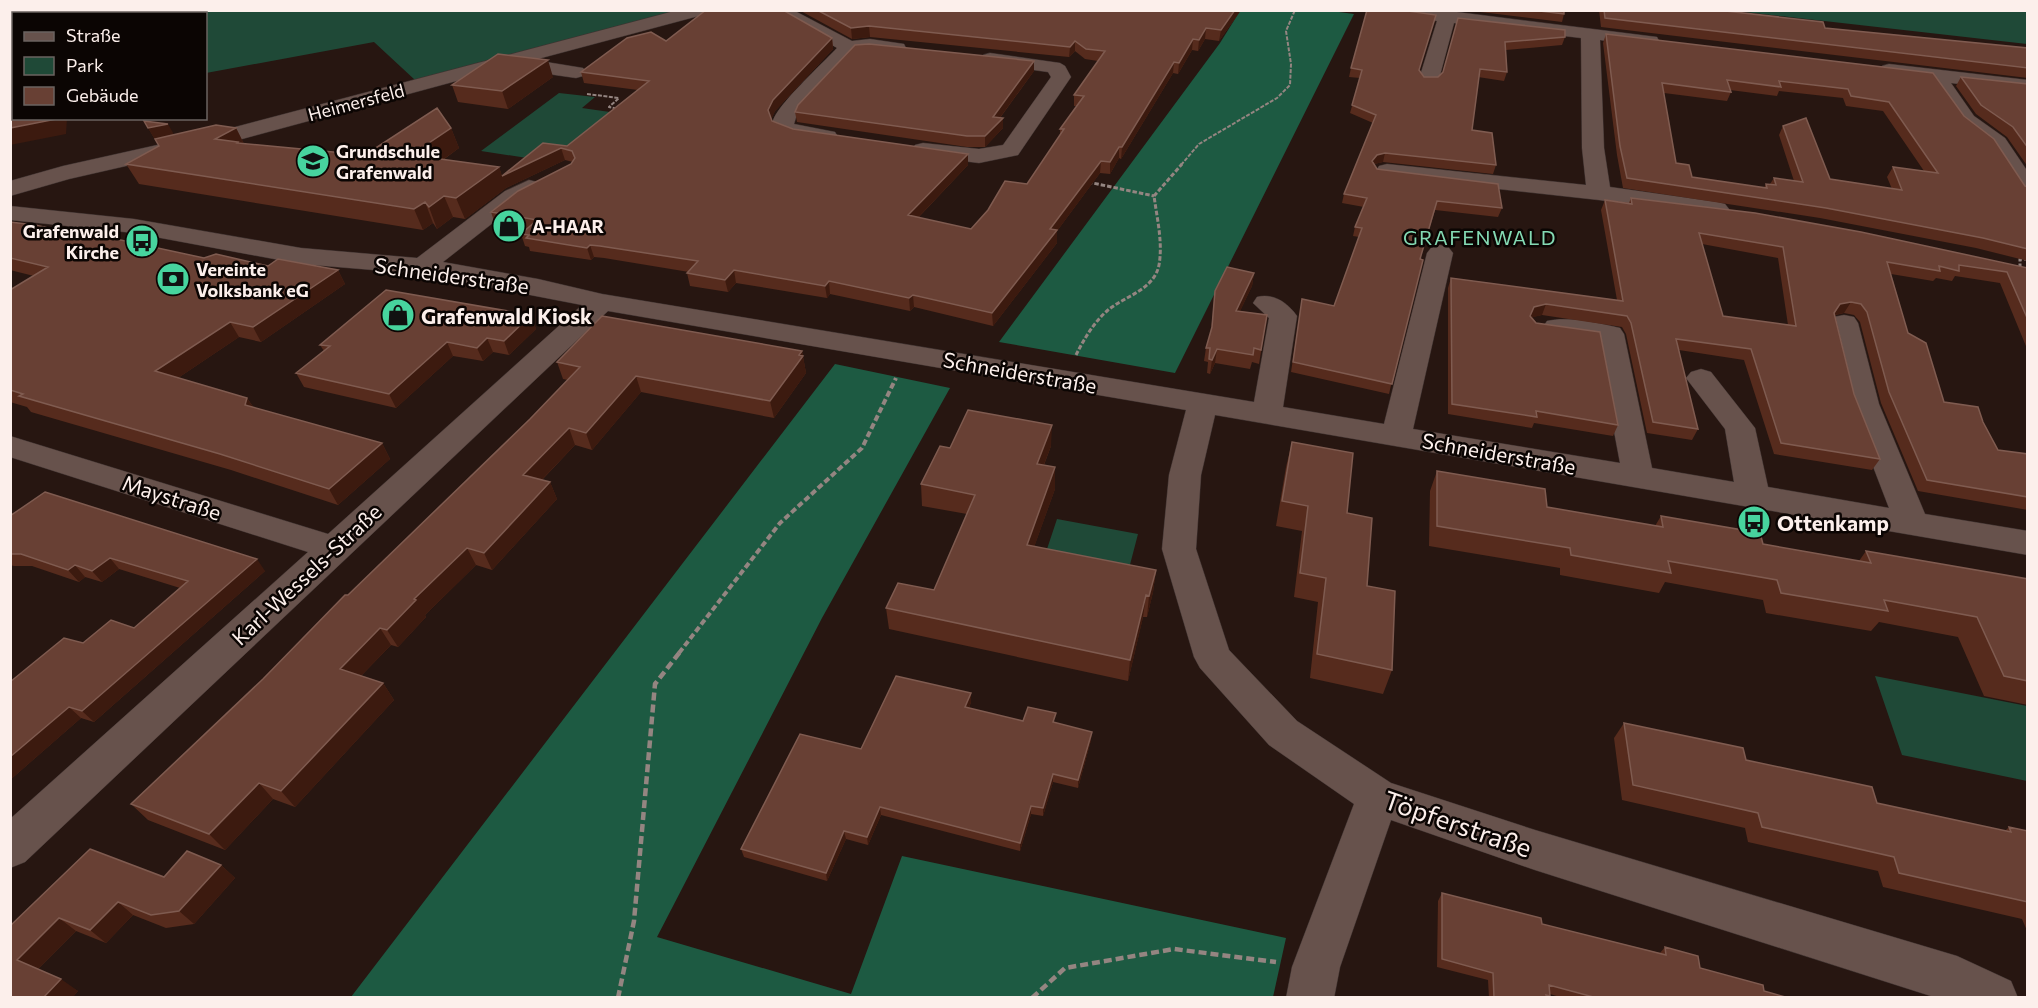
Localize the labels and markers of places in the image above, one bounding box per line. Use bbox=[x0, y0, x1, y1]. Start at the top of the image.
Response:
place label: Grundschule Grafenwald bbox=[336, 140, 440, 183]
school or university icon: Grundschule Grafenwald bbox=[295, 143, 331, 179]
shop icon: A-HAAR bbox=[491, 208, 527, 244]
place label: A-HAAR bbox=[532, 215, 605, 237]
place label: Grafenwald Kirche bbox=[23, 220, 119, 263]
bus stop icon: Grafenwald Kirche bbox=[124, 223, 160, 259]
place label: Vereinte Volksbank eG bbox=[196, 258, 309, 301]
bank icon: Vereinte Volksbank eG bbox=[155, 261, 191, 297]
shop icon: Grafenwald Kiosk bbox=[380, 297, 416, 333]
place label: Grafenwald Kiosk bbox=[421, 303, 592, 328]
bus stop icon: Ottenkamp bbox=[1736, 504, 1772, 540]
place label: Ottenkamp bbox=[1777, 510, 1889, 535]

